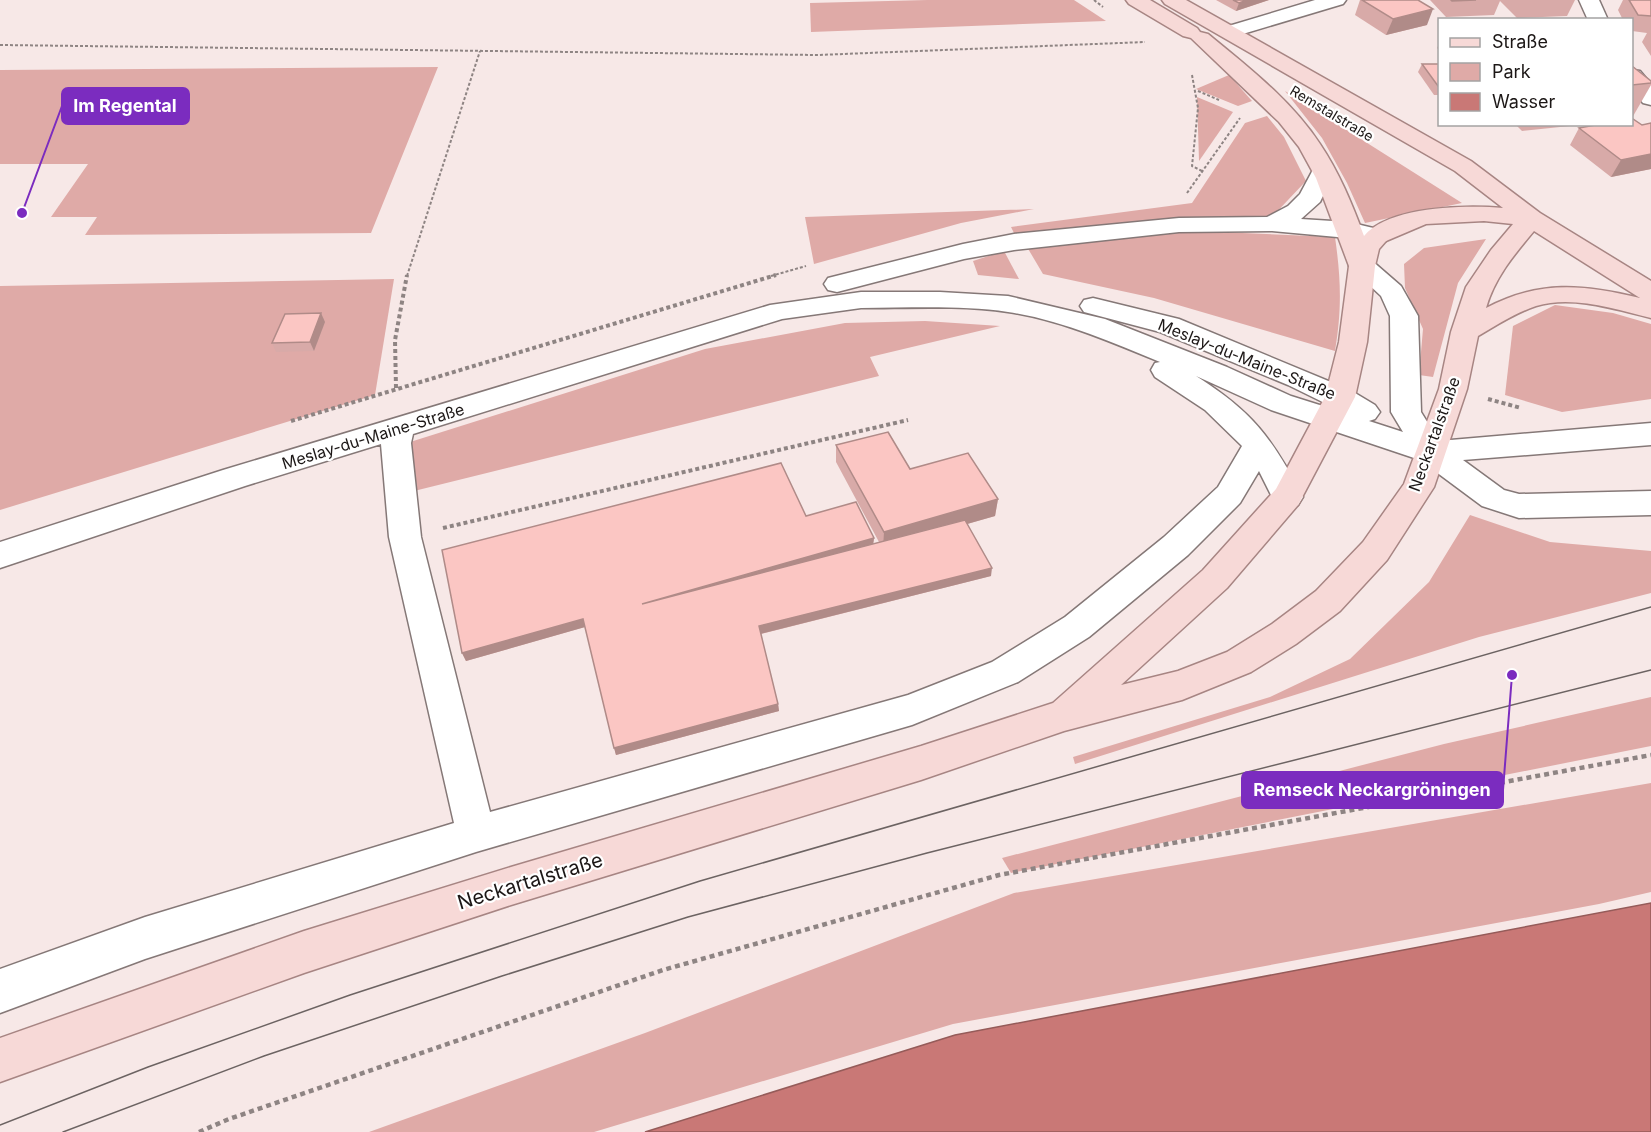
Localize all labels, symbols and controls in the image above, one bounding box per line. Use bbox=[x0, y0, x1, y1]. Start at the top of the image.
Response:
legend bbox=[1438, 18, 1633, 126]
text: Straße bbox=[1492, 31, 1548, 52]
text: Park bbox=[1492, 61, 1531, 82]
street label: Remstalstraße bbox=[1287, 81, 1377, 145]
callout: Im Regental bbox=[62, 88, 189, 124]
text: Wasser bbox=[1492, 91, 1555, 112]
text: Im Regental bbox=[73, 95, 177, 116]
street label: Meslay-du-Maine-Straße bbox=[1155, 314, 1339, 404]
street label: Neckartalstraße bbox=[1404, 374, 1464, 494]
street label: Meslay-du-Maine-Straße bbox=[279, 399, 467, 473]
callout: Remseck Neckargröningen bbox=[1242, 772, 1503, 808]
text: Remseck Neckargröningen bbox=[1253, 779, 1491, 800]
street label: Neckartalstraße bbox=[454, 847, 606, 915]

